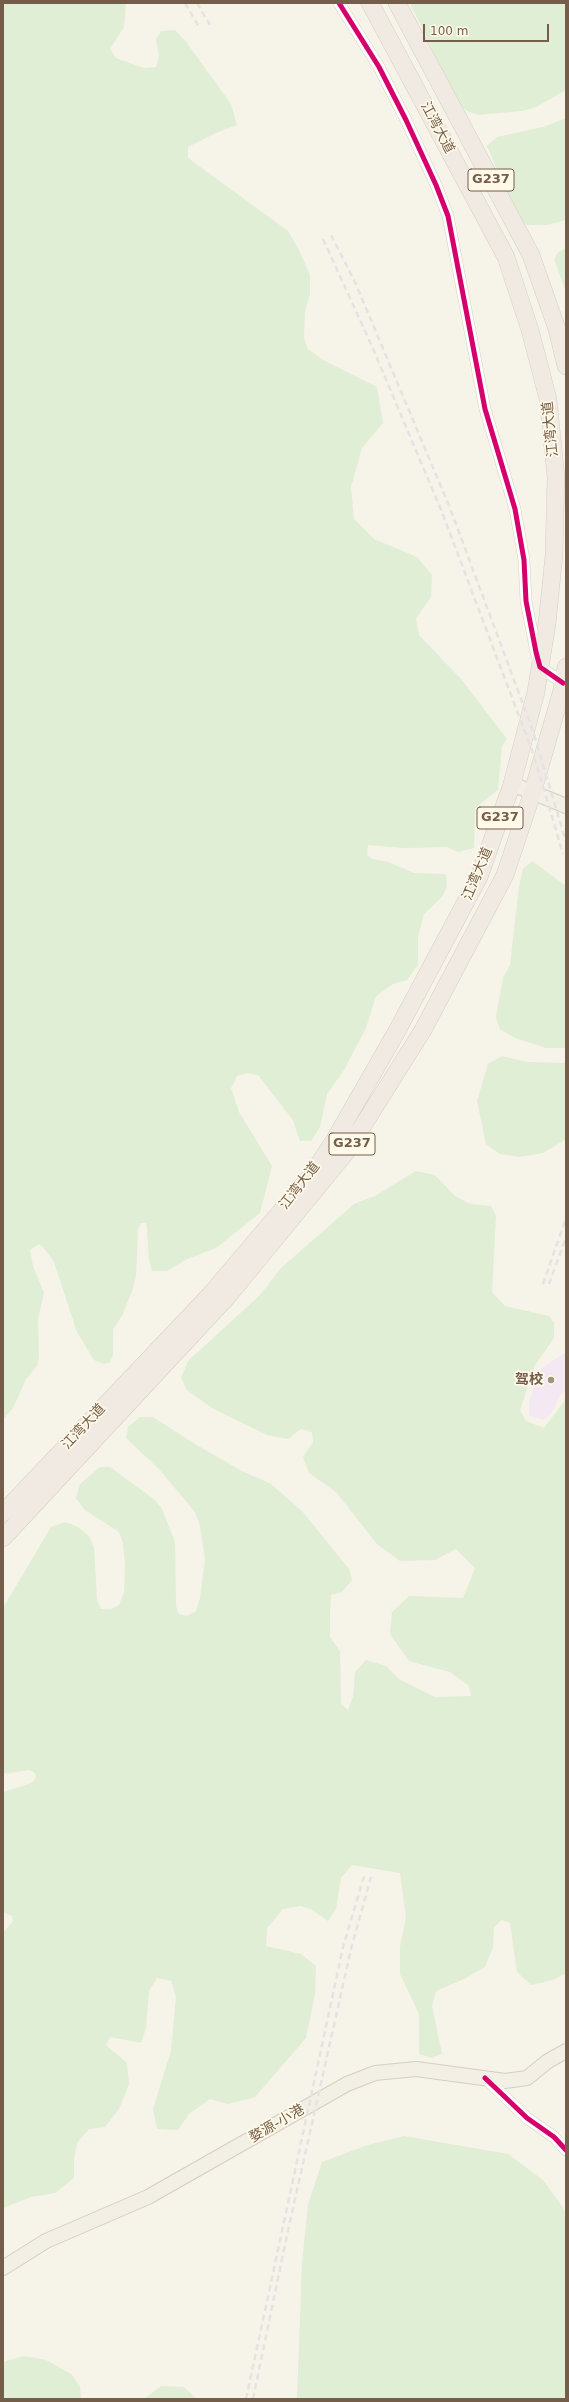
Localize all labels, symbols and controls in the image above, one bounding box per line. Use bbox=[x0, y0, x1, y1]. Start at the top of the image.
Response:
scale bar bbox=[425, 16, 551, 42]
text: 100 m bbox=[430, 24, 468, 38]
street label: 江湾大道 bbox=[416, 99, 458, 157]
road number: G237 bbox=[468, 169, 514, 191]
street label: 江湾大道 bbox=[540, 400, 562, 458]
road number: G237 bbox=[477, 807, 523, 829]
street label: 江湾大道 bbox=[459, 845, 497, 903]
road number: G237 bbox=[329, 1133, 375, 1155]
street label: 江湾大道 bbox=[276, 1159, 324, 1213]
place label: 驾校 bbox=[515, 1372, 543, 1388]
marker: 驾校 bbox=[546, 1375, 556, 1385]
street label: 江湾大道 bbox=[59, 1401, 109, 1453]
street label: 婺源-小港 bbox=[246, 2101, 308, 2147]

